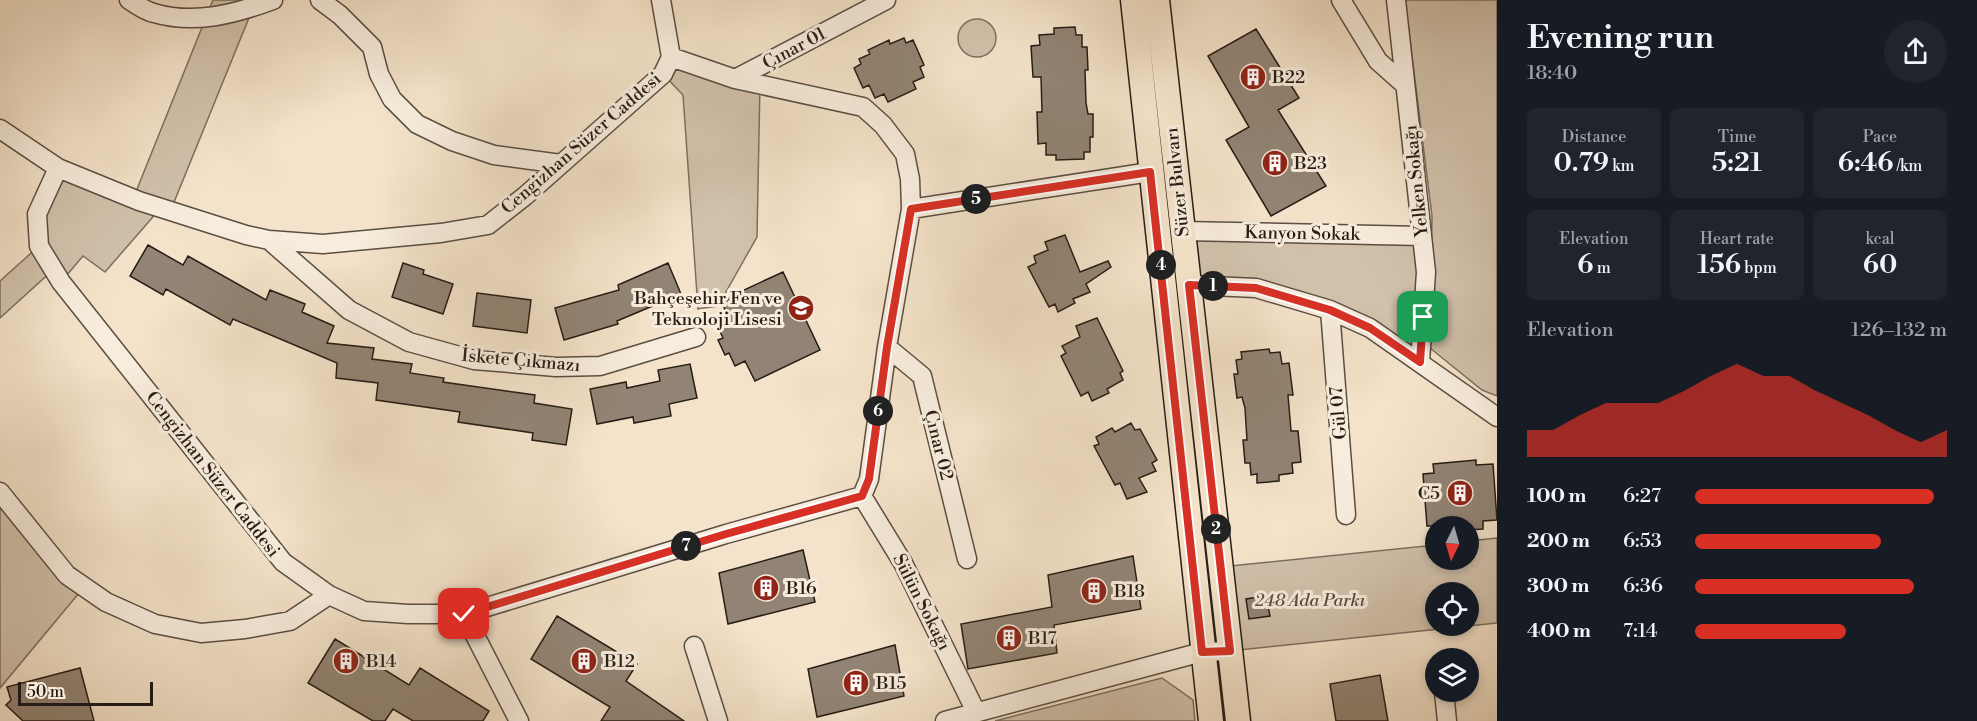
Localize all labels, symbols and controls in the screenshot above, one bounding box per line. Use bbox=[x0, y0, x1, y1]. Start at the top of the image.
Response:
text: Evening run bbox=[1527, 18, 1714, 59]
button: share bbox=[1884, 20, 1947, 83]
street label: Çınar 01 bbox=[758, 22, 830, 75]
text: 18:40 bbox=[1527, 61, 1577, 86]
building icon: B22 bbox=[1238, 62, 1268, 92]
place label: B22 bbox=[1271, 66, 1305, 89]
street label: Cengizhan Süzer Caddesi bbox=[496, 67, 666, 219]
street label: Yelken Sokağı bbox=[1399, 124, 1434, 239]
street label: Süzer Bulvarı bbox=[1160, 126, 1195, 238]
text: Distance bbox=[1562, 127, 1626, 147]
text: Time bbox=[1718, 127, 1756, 147]
text: Pace bbox=[1863, 127, 1897, 147]
text: 0.79 bbox=[1553, 147, 1609, 179]
text: 5:21 bbox=[1712, 147, 1762, 179]
text: 6:46 bbox=[1838, 147, 1894, 179]
building icon: B23 bbox=[1260, 148, 1290, 178]
place label: B23 bbox=[1293, 152, 1327, 175]
text: km bbox=[1609, 156, 1635, 176]
text: /km bbox=[1894, 156, 1922, 176]
pin: 5 bbox=[961, 184, 991, 214]
text: 5 bbox=[971, 189, 981, 209]
street label: Kanyon Sokak bbox=[1244, 221, 1361, 246]
text: Elevation bbox=[1559, 229, 1629, 249]
text: Heart rate bbox=[1700, 229, 1774, 249]
text: kcal bbox=[1865, 229, 1895, 249]
text: 6 bbox=[1577, 249, 1593, 281]
text: 156 bbox=[1697, 249, 1741, 281]
text: 60 bbox=[1863, 249, 1897, 281]
pin: 4 bbox=[1146, 250, 1176, 280]
text: 4 bbox=[1156, 255, 1166, 275]
text: m bbox=[1593, 258, 1611, 278]
text: bpm bbox=[1741, 258, 1777, 278]
pin: 1 bbox=[1198, 271, 1228, 301]
text: 1 bbox=[1209, 276, 1217, 296]
place label: Bahçeşehir Fen ve Teknoloji Lisesi bbox=[633, 287, 782, 331]
pin bbox=[1397, 291, 1448, 342]
school or university icon: Bahçeşehir Fen ve Teknoloji Lisesi bbox=[786, 293, 816, 323]
icon: arrive bbox=[1406, 300, 1439, 333]
text: Elevation bbox=[1527, 318, 1614, 343]
text: 126–132 m bbox=[1851, 318, 1947, 343]
street label: İskete Çıkmazı bbox=[461, 344, 581, 377]
street label: Gül 07 bbox=[1325, 385, 1352, 441]
street label: Cengizhan Süzer Caddesi bbox=[140, 386, 285, 562]
pin: 6 bbox=[863, 396, 893, 426]
text: 6 bbox=[873, 401, 883, 421]
street label: Çınar 02 bbox=[919, 408, 958, 483]
building icon: C5 bbox=[1445, 478, 1475, 508]
place label: C5 bbox=[1418, 482, 1440, 505]
text: 100 m bbox=[1527, 484, 1586, 509]
text: 6:27 bbox=[1623, 484, 1661, 509]
pin: 2 bbox=[1201, 514, 1231, 544]
north arrow bbox=[1425, 516, 1479, 570]
map controls bbox=[1425, 516, 1479, 702]
text: 2 bbox=[1211, 519, 1221, 539]
text: 200 m bbox=[1527, 529, 1590, 554]
text: 6:53 bbox=[1623, 529, 1662, 554]
pin: 7 bbox=[671, 531, 701, 561]
text: 7 bbox=[681, 536, 691, 556]
street label: Sülün Sokağı bbox=[887, 550, 956, 654]
building icon: B16 bbox=[751, 573, 781, 603]
text: 300 m bbox=[1527, 574, 1590, 599]
text: 6:36 bbox=[1623, 574, 1663, 599]
building icon: B18 bbox=[1079, 576, 1109, 606]
place label: B16 bbox=[785, 577, 817, 600]
place label: B18 bbox=[1113, 580, 1145, 603]
button: locate bbox=[1425, 582, 1479, 636]
pin bbox=[438, 588, 489, 639]
park label: 248 Ada Parkı bbox=[1255, 589, 1366, 612]
icon: check bbox=[447, 597, 480, 630]
text: 400 m bbox=[1527, 619, 1591, 644]
text: 7:14 bbox=[1623, 619, 1658, 644]
building icon: B17 bbox=[994, 623, 1024, 653]
place label: B17 bbox=[1027, 627, 1057, 650]
building icon: B14 bbox=[331, 646, 361, 676]
building icon: B12 bbox=[569, 646, 599, 676]
button: layers bbox=[1425, 648, 1479, 702]
place label: B14 bbox=[365, 650, 397, 673]
place label: B12 bbox=[603, 650, 635, 673]
building icon: B15 bbox=[841, 668, 871, 698]
place label: B15 bbox=[875, 672, 906, 695]
scale bar bbox=[18, 679, 153, 706]
text: 50 m bbox=[27, 682, 64, 702]

